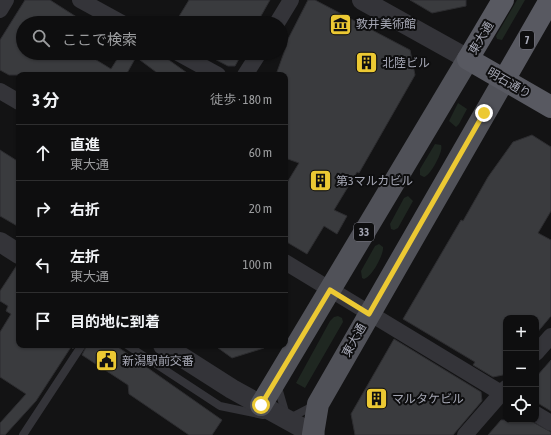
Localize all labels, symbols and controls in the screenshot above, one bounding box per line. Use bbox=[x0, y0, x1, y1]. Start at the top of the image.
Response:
museum icon: 敦井美術館 bbox=[328, 11, 354, 37]
search box bbox=[16, 16, 288, 60]
place label: 敦井美術館 bbox=[356, 17, 416, 31]
street label: 東大通 bbox=[466, 19, 496, 57]
icon: search bbox=[30, 27, 52, 49]
text: ここで検索 bbox=[62, 31, 137, 48]
road number: 7 bbox=[520, 31, 534, 49]
building icon: 北陸ビル bbox=[353, 50, 379, 76]
place label: 北陸ビル bbox=[382, 56, 430, 70]
street label: 明石通り bbox=[485, 65, 533, 101]
text: 3 分 bbox=[32, 90, 59, 110]
text: 徒歩 · 180 m bbox=[210, 92, 272, 107]
route end bbox=[475, 104, 493, 122]
text: 直進 bbox=[70, 136, 100, 153]
icon: ahead bbox=[32, 142, 54, 164]
text: 60 m bbox=[249, 145, 272, 160]
text: 東大通 bbox=[70, 157, 109, 172]
building icon: 第3マルカビル bbox=[307, 168, 333, 194]
place label: 第3マルカビル bbox=[336, 174, 413, 188]
icon: right bbox=[32, 198, 54, 220]
text: 右折 bbox=[70, 201, 100, 218]
text: 20 m bbox=[249, 201, 272, 216]
road number: 33 bbox=[354, 223, 374, 241]
text: 左折 bbox=[70, 248, 100, 265]
icon: left bbox=[32, 254, 54, 276]
text: 100 m bbox=[243, 257, 272, 272]
text: 東大通 bbox=[70, 269, 109, 284]
icon: arrive bbox=[32, 310, 54, 332]
text: 目的地に到着 bbox=[70, 313, 160, 330]
map controls bbox=[503, 315, 539, 423]
button: + bbox=[503, 315, 539, 351]
street label: 東大通 bbox=[339, 321, 369, 359]
public building icon: 新潟駅前交番 bbox=[93, 348, 119, 374]
button: − bbox=[503, 351, 539, 387]
place label: 新潟駅前交番 bbox=[122, 354, 194, 368]
building icon: マルタケビル bbox=[363, 386, 389, 412]
button: locate bbox=[503, 387, 539, 423]
place label: マルタケビル bbox=[392, 392, 464, 406]
route start bbox=[252, 396, 270, 414]

